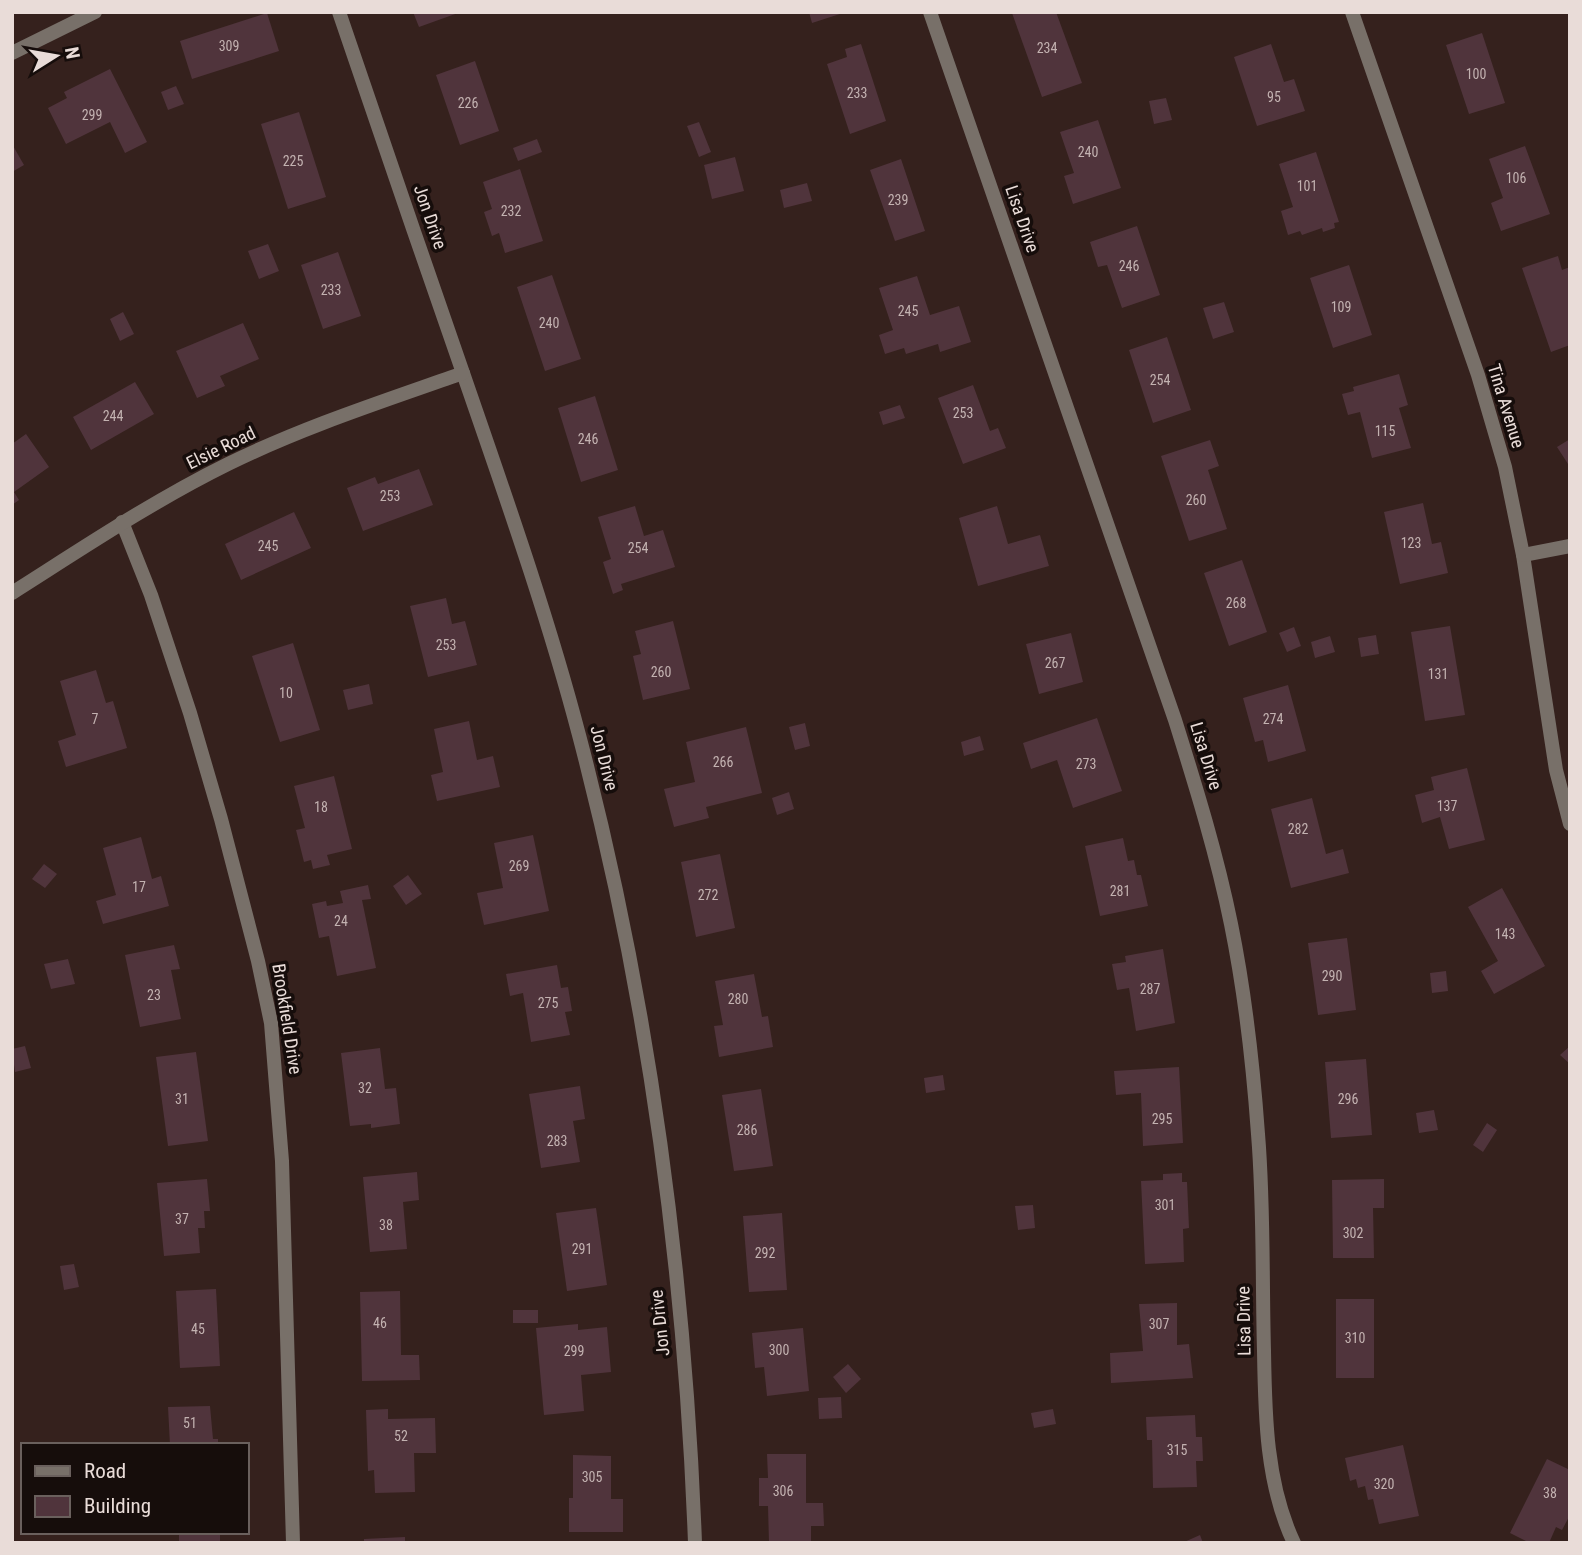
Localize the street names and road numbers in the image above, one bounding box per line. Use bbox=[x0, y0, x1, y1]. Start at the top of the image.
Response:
street label: Jon Drive bbox=[410, 182, 451, 252]
street label: Lisa Drive bbox=[1001, 183, 1044, 255]
street label: Tina Avenue bbox=[1484, 361, 1529, 450]
street label: Elsie Road bbox=[183, 422, 259, 473]
street label: Lisa Drive bbox=[1186, 720, 1227, 792]
street label: Jon Drive bbox=[586, 723, 623, 793]
street label: Brookfield Drive bbox=[268, 962, 307, 1076]
street label: Lisa Drive bbox=[1232, 1286, 1255, 1356]
street label: Jon Drive bbox=[646, 1289, 673, 1357]

